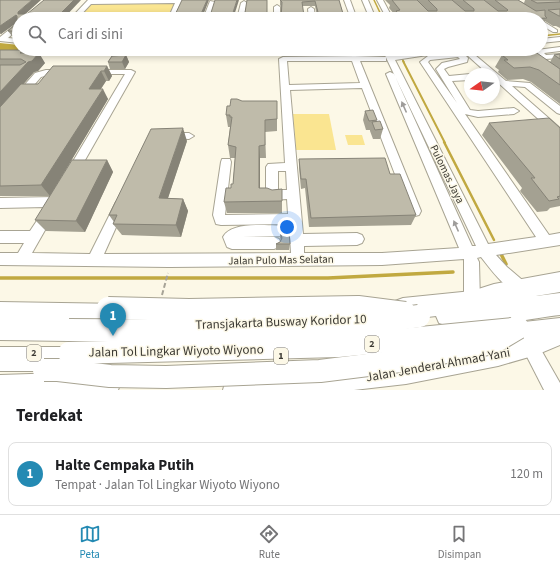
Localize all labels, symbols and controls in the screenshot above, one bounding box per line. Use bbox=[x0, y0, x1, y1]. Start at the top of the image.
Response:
search box bbox=[12, 12, 548, 56]
icon: search bbox=[26, 23, 48, 45]
text: Cari di sini bbox=[58, 24, 123, 45]
north arrow bbox=[464, 68, 500, 104]
one-way arrow bbox=[401, 101, 407, 112]
street label: Pulomas Jaya bbox=[426, 142, 468, 206]
your location bbox=[277, 217, 297, 237]
one-way arrow bbox=[453, 219, 459, 231]
street label: Jalan Pulo Mas Selatan bbox=[228, 252, 334, 268]
pin: 1 bbox=[100, 303, 126, 336]
street label: Transjakarta Busway Koridor 10 bbox=[195, 310, 367, 334]
road number: 2 bbox=[365, 336, 379, 352]
street label: Jalan Tol Lingkar Wiyoto Wiyono bbox=[88, 340, 264, 362]
street label: Jalan Jenderal Ahmad Yani bbox=[365, 343, 511, 387]
road number: 2 bbox=[27, 345, 41, 361]
road number: 1 bbox=[274, 348, 288, 364]
text: Terdekat bbox=[16, 404, 82, 428]
text: Halte Cempaka Putih bbox=[55, 455, 194, 476]
text: 1 bbox=[27, 465, 33, 483]
text: 120 m bbox=[510, 465, 543, 483]
text: Tempat · Jalan Tol Lingkar Wiyoto Wiyono bbox=[55, 476, 280, 494]
tab: Peta bbox=[79, 523, 101, 562]
tab: Rute bbox=[258, 523, 280, 562]
tab: Disimpan bbox=[438, 523, 481, 562]

